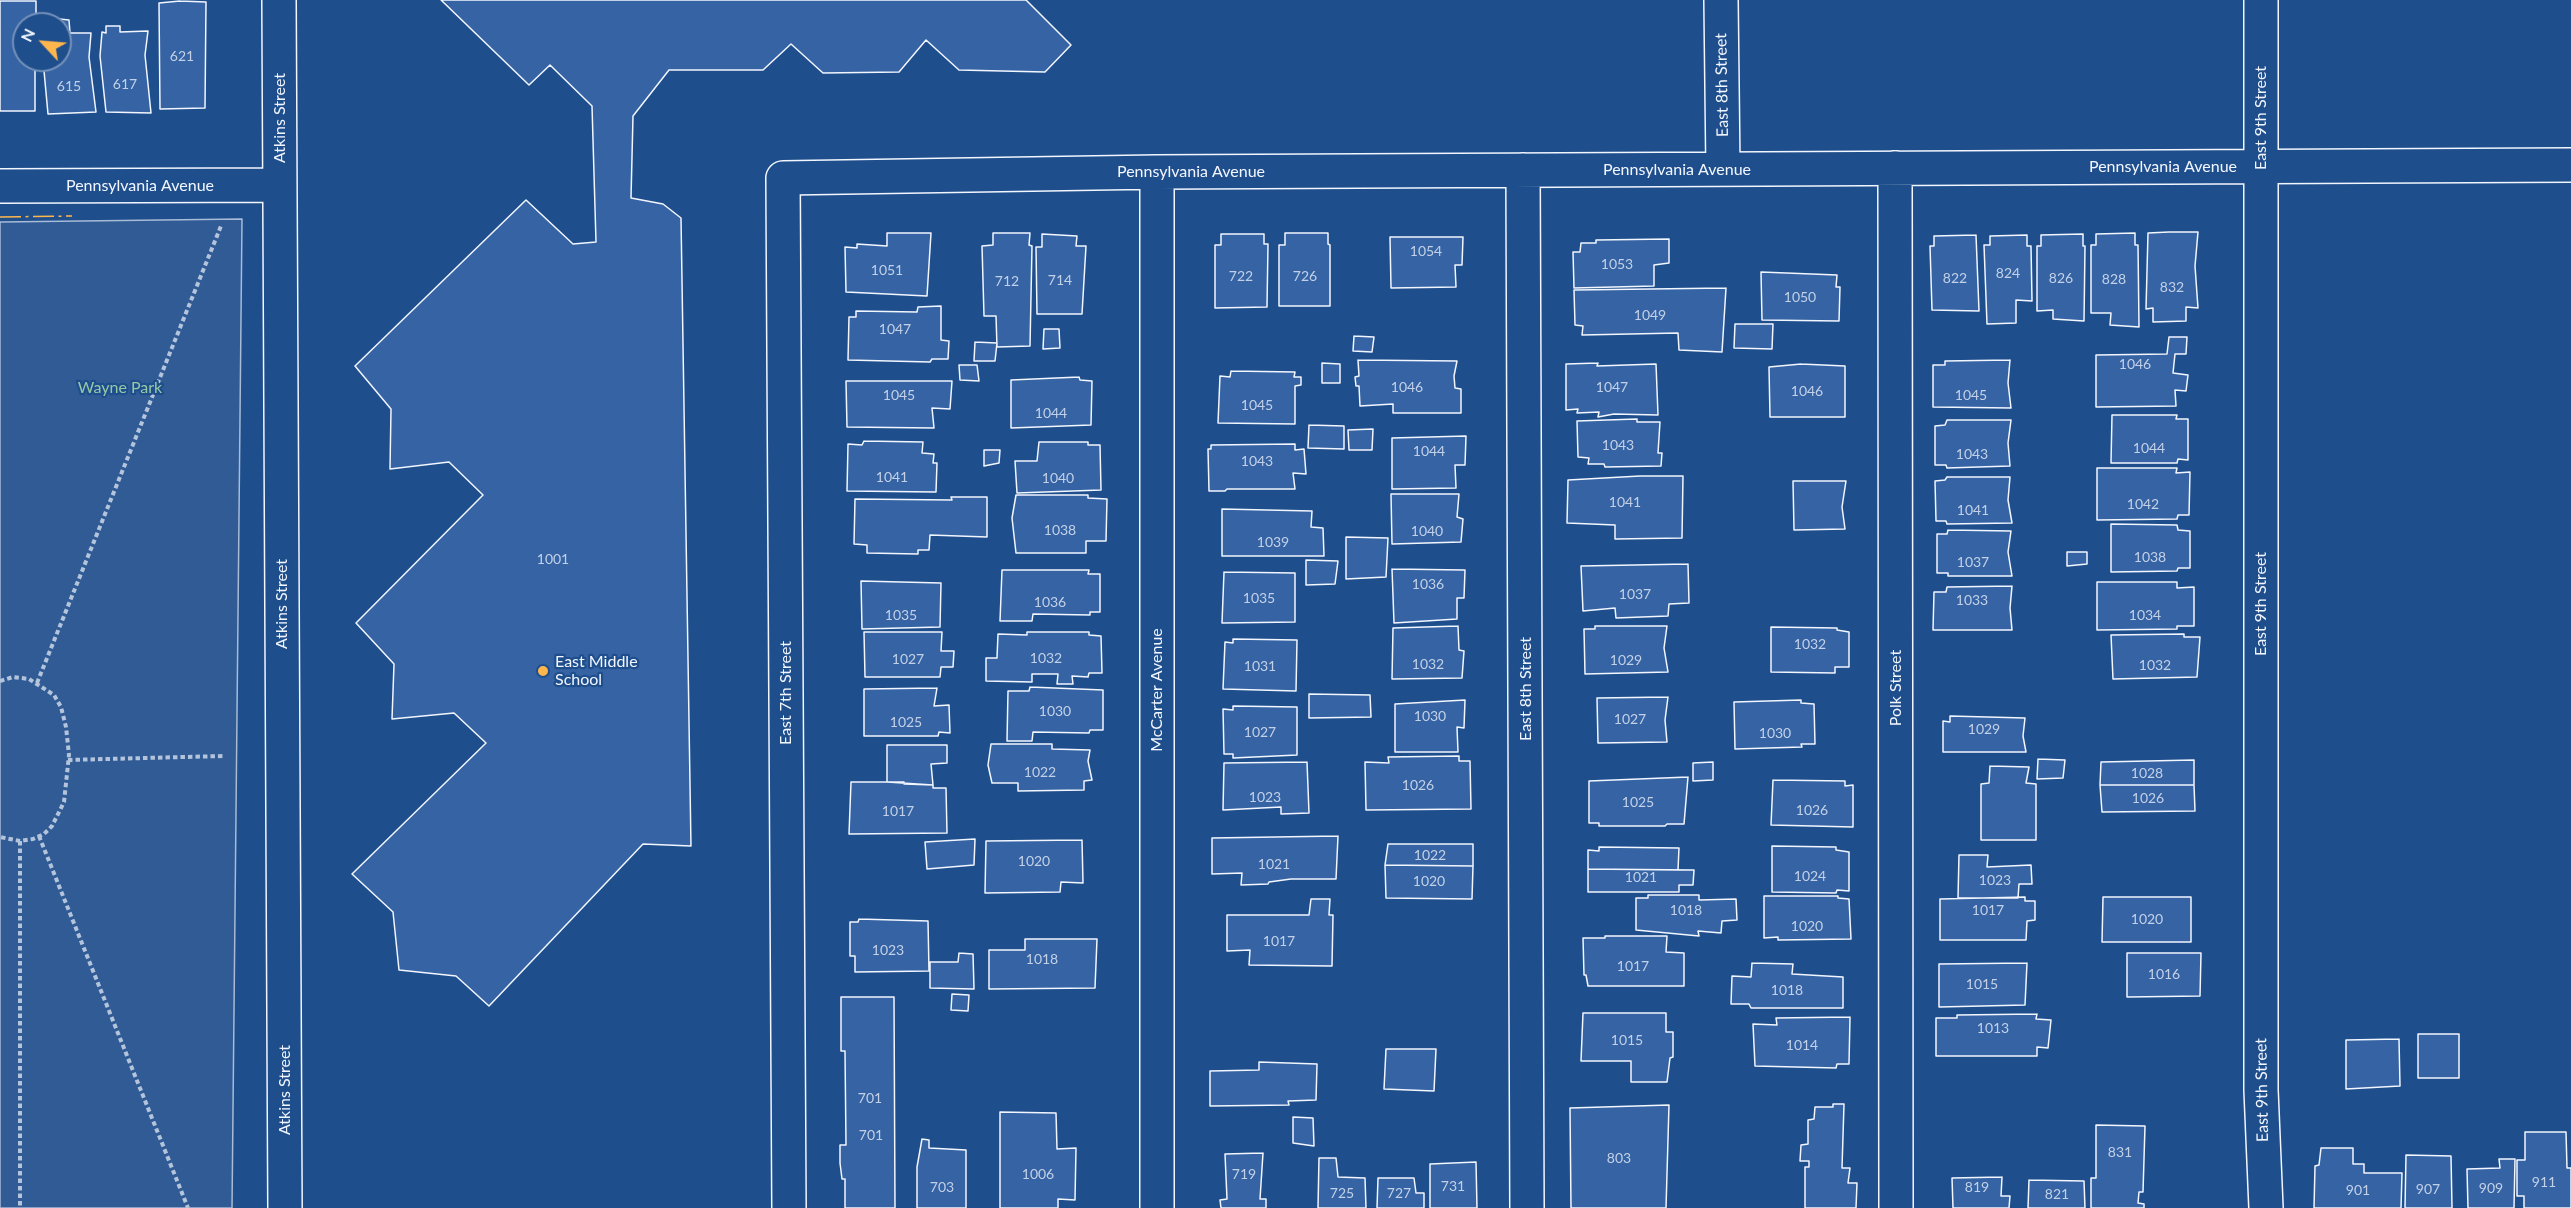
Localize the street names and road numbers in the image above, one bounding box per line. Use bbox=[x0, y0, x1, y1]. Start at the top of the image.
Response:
street label: East 8th Street bbox=[1711, 33, 1733, 137]
street label: East 9th Street bbox=[2251, 66, 2271, 170]
street label: Atkins Street bbox=[270, 73, 290, 163]
street label: Pennsylvania Avenue bbox=[2089, 157, 2237, 177]
street label: Pennsylvania Avenue bbox=[1603, 160, 1751, 180]
street label: Pennsylvania Avenue bbox=[1117, 162, 1265, 182]
street label: Pennsylvania Avenue bbox=[66, 176, 214, 196]
street label: East 9th Street bbox=[2251, 552, 2271, 656]
street label: Atkins Street bbox=[272, 559, 292, 649]
street label: McCarter Avenue bbox=[1147, 628, 1167, 752]
street label: East 8th Street bbox=[1516, 637, 1536, 741]
street label: East 7th Street bbox=[776, 641, 796, 745]
street label: Polk Street bbox=[1886, 650, 1906, 726]
street label: East 9th Street bbox=[2251, 1038, 2273, 1142]
street label: Atkins Street bbox=[275, 1045, 295, 1135]

